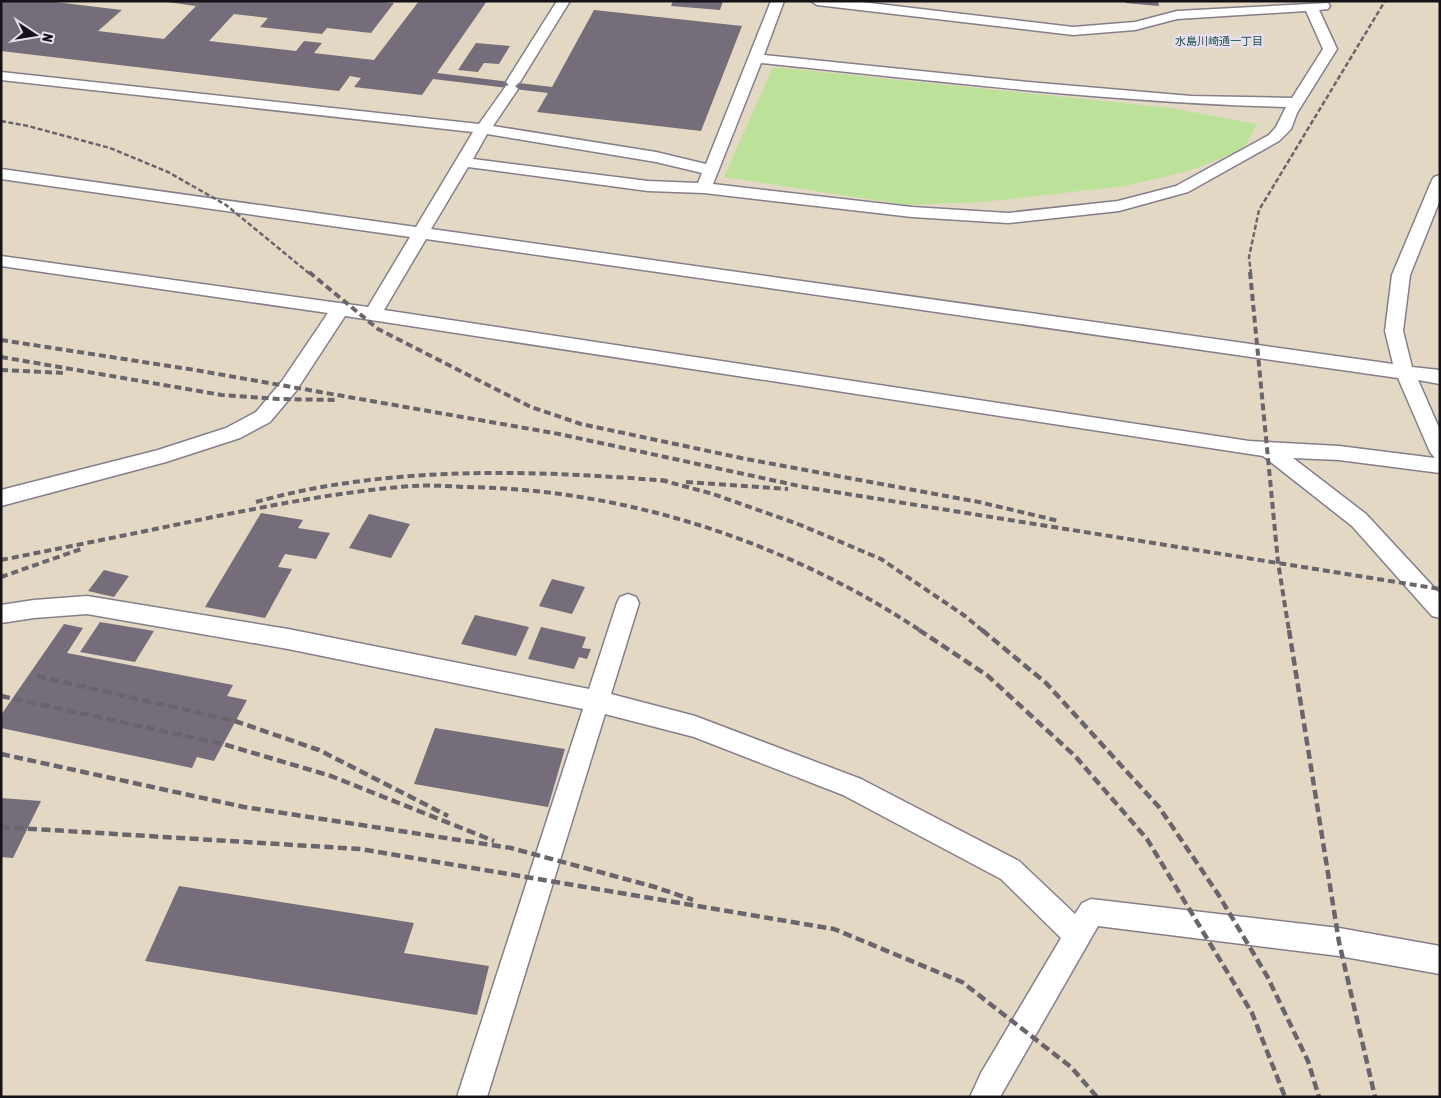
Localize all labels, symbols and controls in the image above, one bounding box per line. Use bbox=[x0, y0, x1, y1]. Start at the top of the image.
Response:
north arrow bbox=[10, 10, 60, 60]
text: N bbox=[39, 32, 56, 43]
district label: 水島川崎通一丁目 bbox=[1175, 35, 1263, 47]

